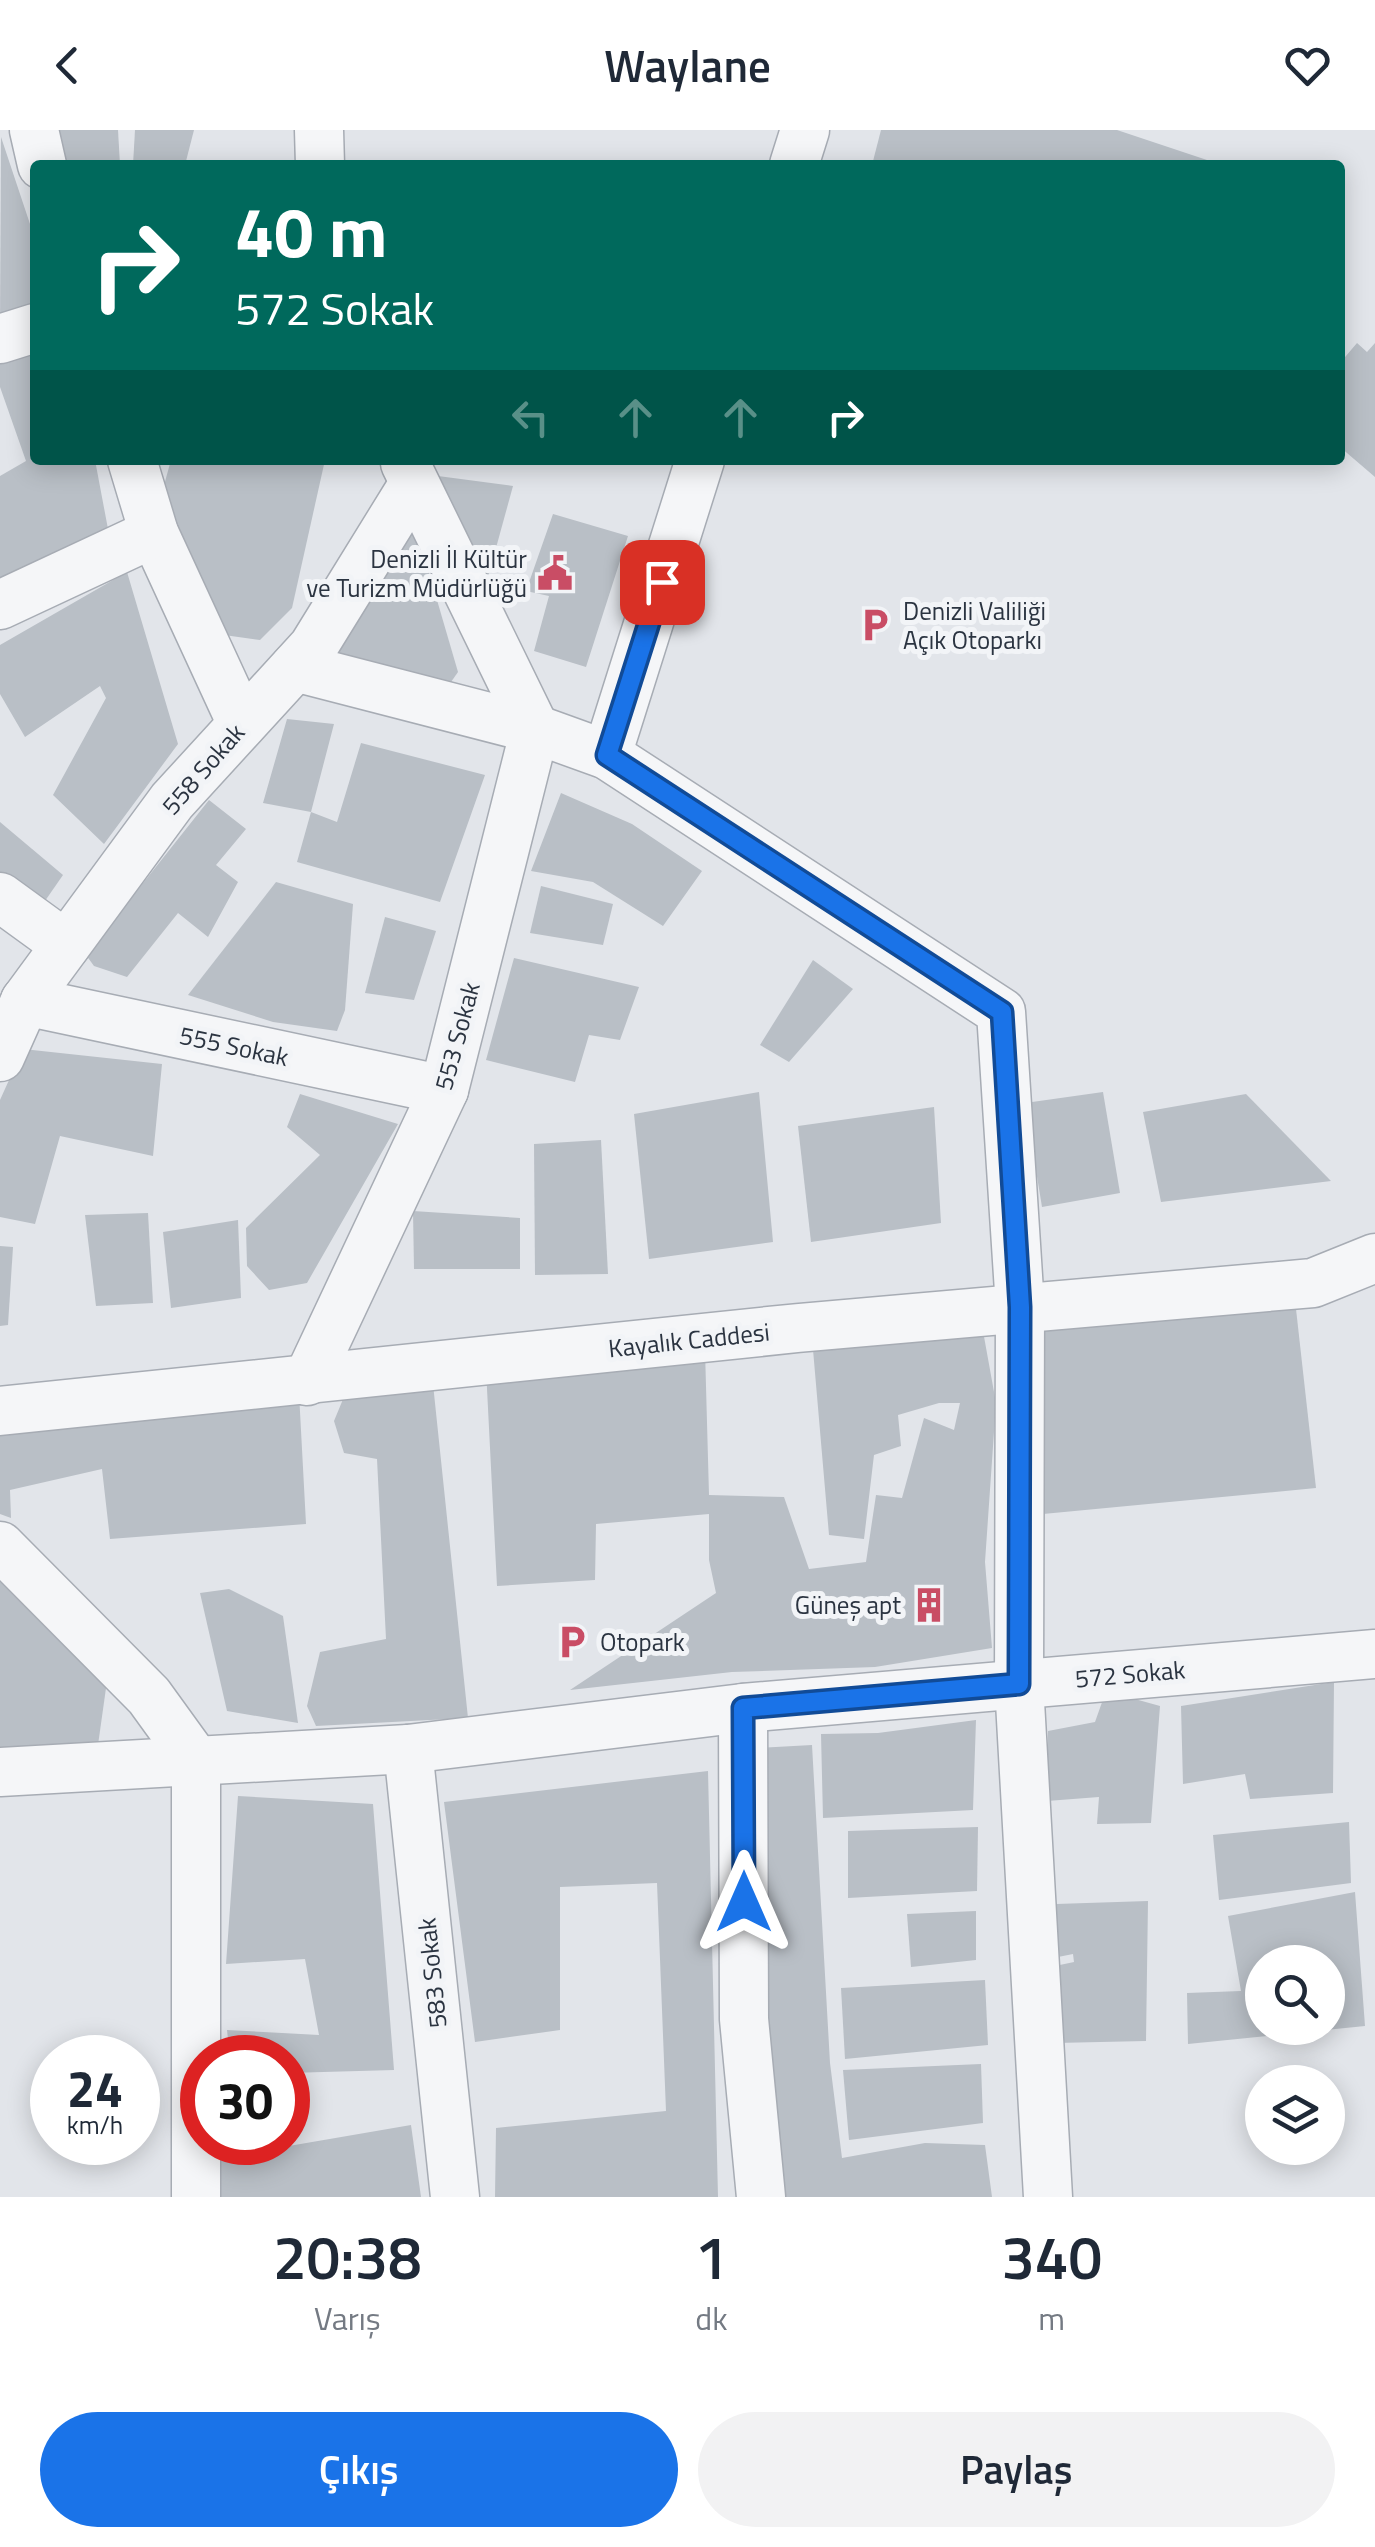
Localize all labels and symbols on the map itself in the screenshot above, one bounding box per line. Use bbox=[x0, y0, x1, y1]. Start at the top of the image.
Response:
place label: Denizli İl Kültür ve Turizm Müdürlüğü bbox=[306, 540, 527, 607]
pin bbox=[620, 540, 705, 625]
public building icon: Denizli İl Kültür ve Turizm Müdürlüğü bbox=[536, 554, 574, 592]
place label: Denizli Valiliği Açık Otoparkı bbox=[903, 592, 1046, 659]
parking icon: Denizli Valiliği Açık Otoparkı bbox=[856, 606, 894, 644]
street label: 558 Sokak bbox=[152, 715, 254, 823]
street label: 553 Sokak bbox=[424, 978, 490, 1094]
street label: 555 Sokak bbox=[176, 1016, 292, 1076]
street label: Kayalık Caddesi bbox=[606, 1313, 772, 1367]
place label: Güneş apt bbox=[795, 1586, 901, 1624]
building icon: Güneş apt bbox=[910, 1586, 948, 1624]
parking icon: Otopark bbox=[553, 1623, 591, 1661]
place label: Otopark bbox=[600, 1623, 685, 1661]
street label: 572 Sokak bbox=[1073, 1650, 1187, 1698]
position arrow bbox=[692, 1850, 796, 1954]
street label: 583 Sokak bbox=[407, 1916, 457, 2030]
speed limit sign: 30 bbox=[180, 2035, 310, 2165]

